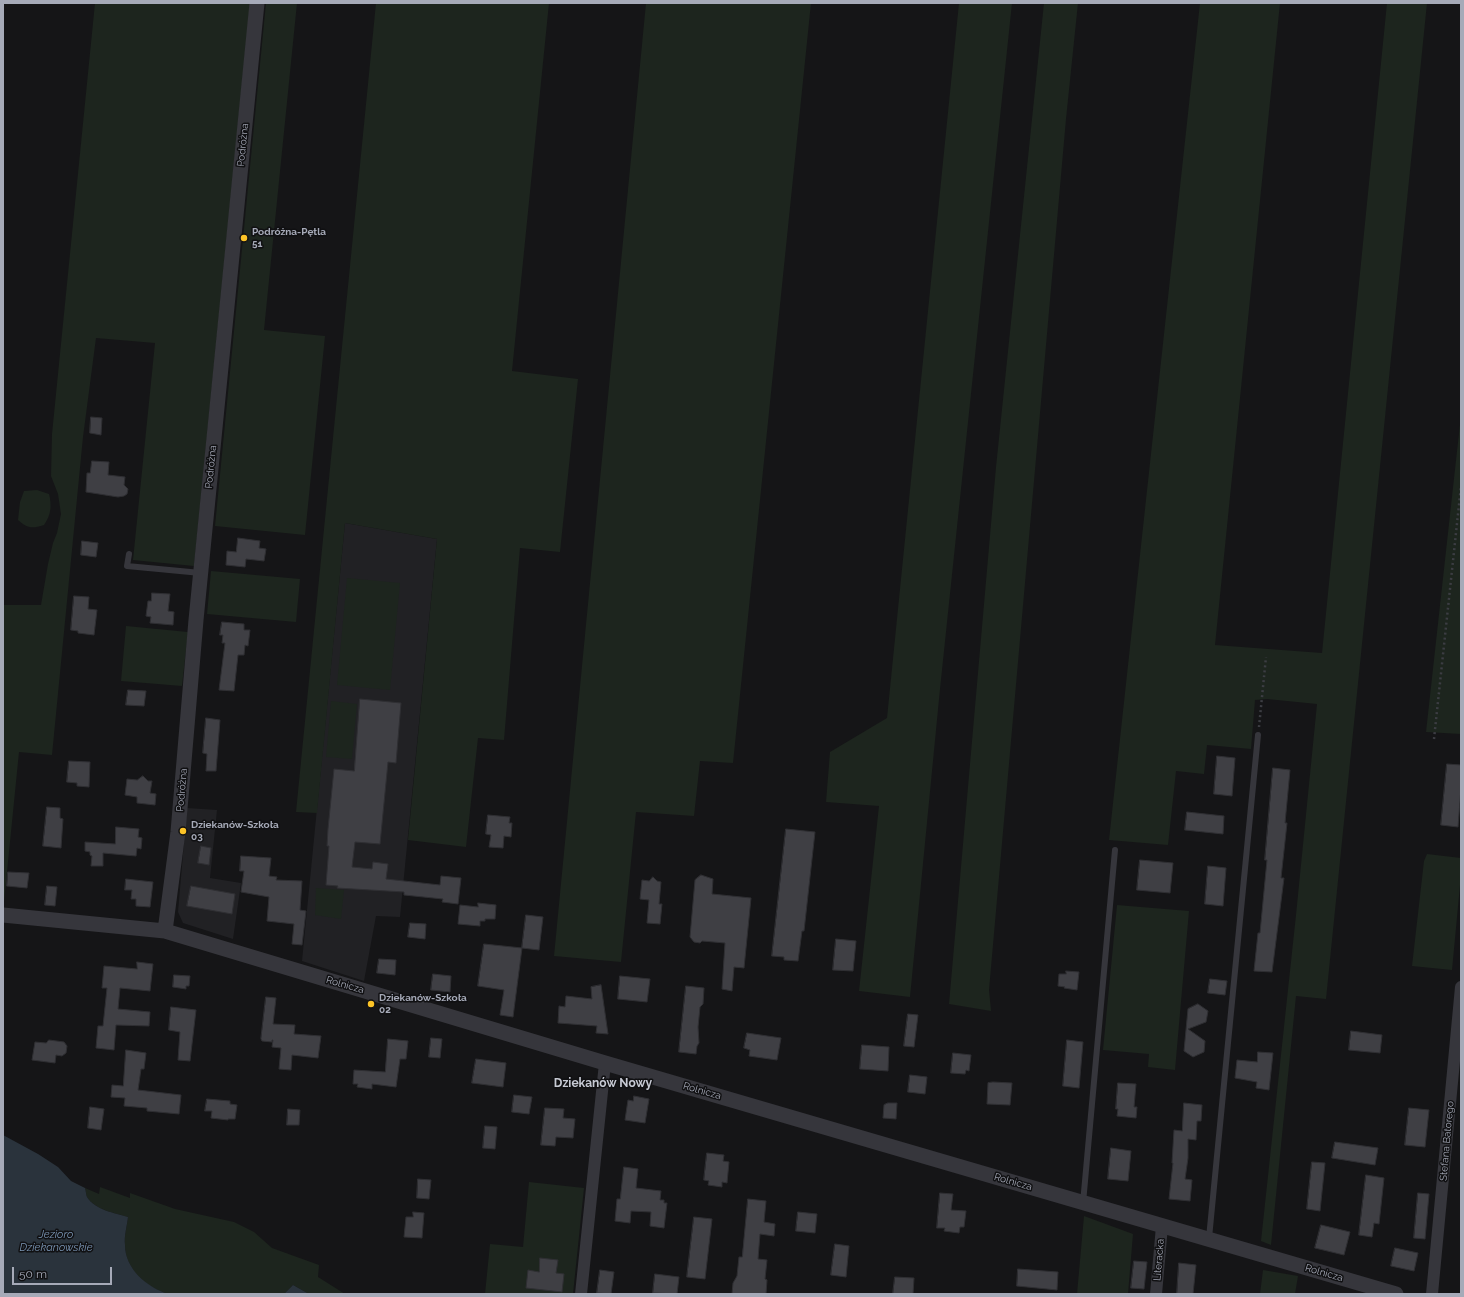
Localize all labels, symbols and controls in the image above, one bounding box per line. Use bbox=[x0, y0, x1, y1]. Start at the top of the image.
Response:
street label: Podróżna bbox=[235, 123, 251, 167]
place label: Podróżna-Pętla 51 bbox=[252, 226, 326, 250]
marker: Podróżna-Pętla 51 bbox=[239, 233, 249, 243]
street label: Podróżna bbox=[203, 445, 219, 489]
street label: Podróżna bbox=[174, 768, 190, 812]
place label: Dziekanów-Szkoła 03 bbox=[191, 819, 279, 842]
marker: Dziekanów-Szkoła 03 bbox=[178, 826, 188, 836]
street label: Rolnicza bbox=[325, 974, 365, 996]
place label: Dziekanów-Szkoła 02 bbox=[379, 992, 467, 1016]
marker: Dziekanów-Szkoła 02 bbox=[366, 999, 376, 1009]
district label: Dziekanów Nowy bbox=[554, 1076, 652, 1090]
street label: Rolnicza bbox=[682, 1080, 722, 1102]
street label: Stefana Batorego bbox=[1438, 1101, 1456, 1181]
street label: Rolnicza bbox=[993, 1171, 1033, 1193]
water label: Jezioro Dziekanowskie bbox=[19, 1228, 93, 1254]
street label: Literacka bbox=[1151, 1238, 1167, 1282]
scale bar bbox=[14, 1259, 114, 1285]
street label: Rolnicza bbox=[1304, 1262, 1344, 1284]
text: 50 m bbox=[19, 1267, 47, 1281]

